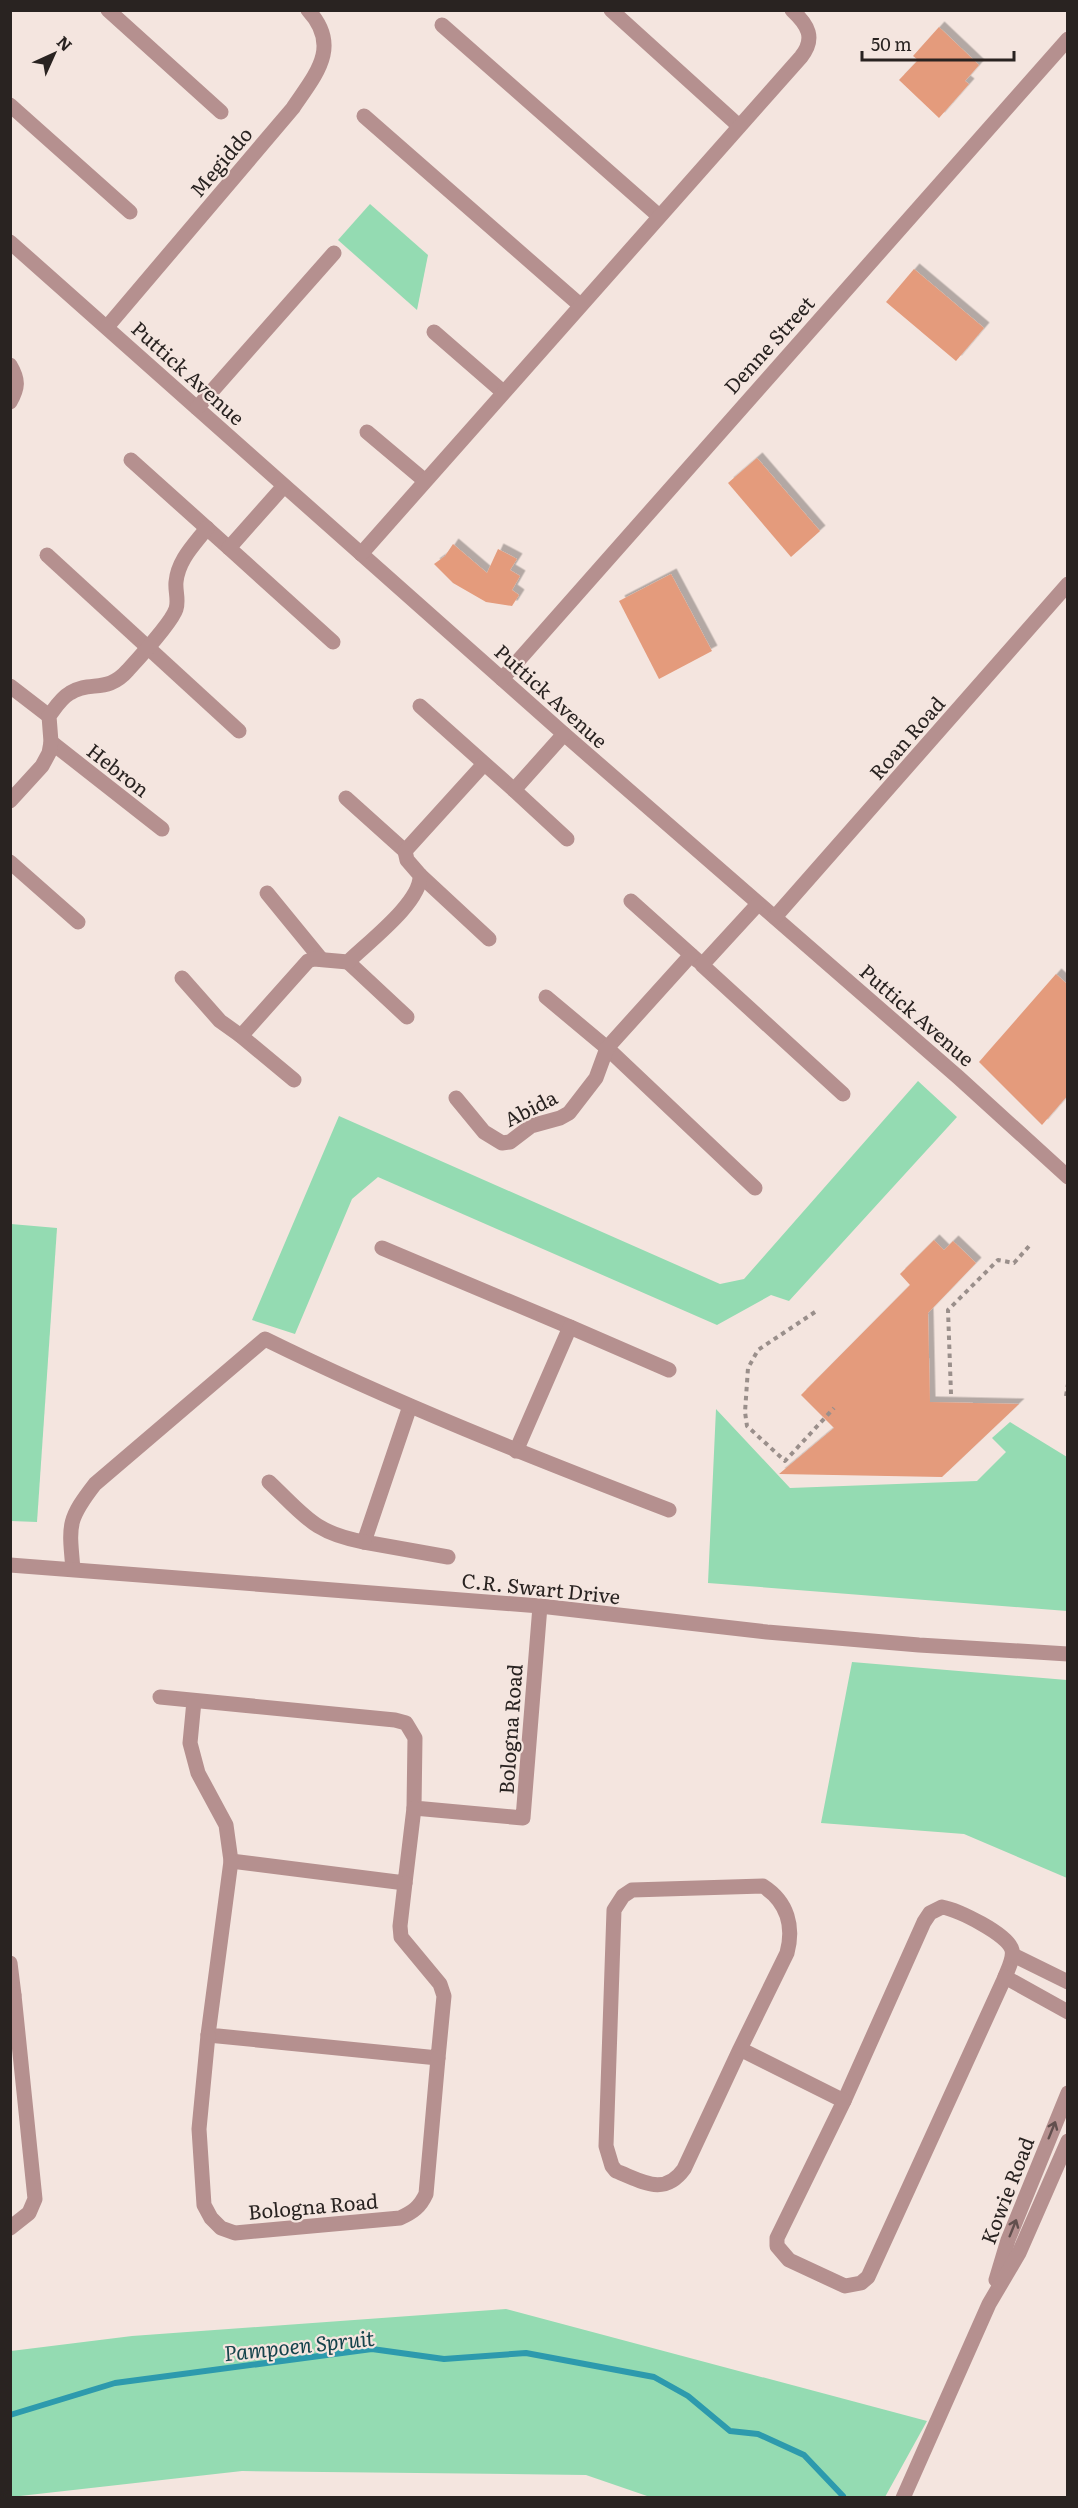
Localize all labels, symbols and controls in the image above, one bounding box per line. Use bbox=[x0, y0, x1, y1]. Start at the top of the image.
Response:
north arrow bbox=[24, 24, 84, 84]
scale bar bbox=[862, 24, 1014, 62]
text: N bbox=[52, 29, 79, 56]
text: 50 m bbox=[871, 30, 912, 57]
street label: Megiddo bbox=[182, 119, 258, 203]
street label: Denne Street bbox=[716, 288, 820, 400]
street label: Puttick Avenue bbox=[126, 313, 252, 431]
street label: Puttick Avenue bbox=[489, 636, 615, 754]
street label: Roan Road bbox=[861, 689, 951, 785]
street label: Hebron bbox=[81, 735, 157, 803]
street label: Puttick Avenue bbox=[854, 956, 982, 1072]
street label: Abida bbox=[498, 1081, 562, 1133]
street label: C.R. Swart Drive bbox=[460, 1564, 622, 1610]
street label: Bologna Road bbox=[489, 1663, 529, 1795]
one-way arrow bbox=[1047, 2122, 1058, 2140]
street label: Kowie Road bbox=[972, 2132, 1040, 2248]
street label: Bologna Road bbox=[247, 2184, 379, 2226]
one-way arrow bbox=[1008, 2220, 1019, 2238]
water label: Pampoen Spruit bbox=[222, 2321, 376, 2367]

